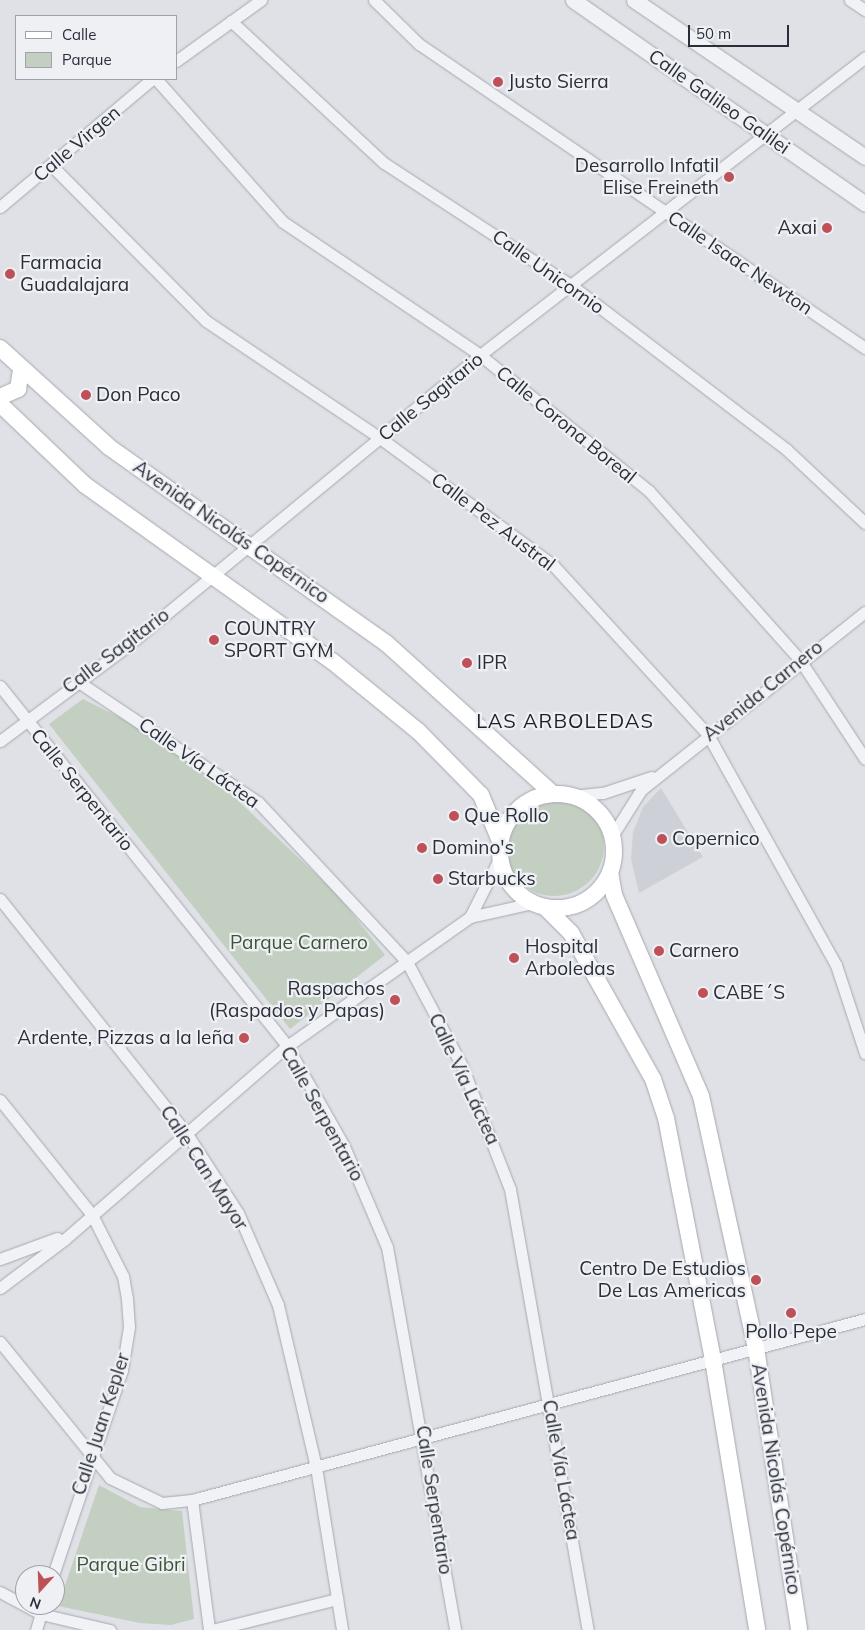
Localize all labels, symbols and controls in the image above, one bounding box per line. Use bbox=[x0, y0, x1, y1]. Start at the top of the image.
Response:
legend bbox=[15, 15, 178, 80]
scale bar bbox=[690, 15, 791, 47]
text: 50 m bbox=[696, 24, 731, 43]
text: Calle bbox=[62, 25, 96, 44]
street label: Calle Galileo Galilei bbox=[644, 45, 794, 159]
text: Parque bbox=[62, 50, 112, 69]
place label: Justo Sierra bbox=[508, 71, 609, 93]
marker: Justo Sierra bbox=[492, 76, 504, 88]
street label: Calle Virgen bbox=[29, 101, 125, 187]
place label: Desarrollo Infatil Elise Freineth bbox=[575, 155, 719, 199]
marker: Desarrollo Infatil Elise Freineth bbox=[723, 171, 735, 183]
street label: Calle Isaac Newton bbox=[663, 206, 817, 320]
place label: Axai bbox=[777, 217, 817, 239]
marker: Axai bbox=[821, 222, 833, 234]
street label: Calle Unicornio bbox=[488, 225, 608, 319]
place label: Farmacia Guadalajara bbox=[20, 252, 129, 296]
marker: Farmacia Guadalajara bbox=[4, 268, 16, 280]
street label: Calle Sagitario bbox=[374, 348, 488, 446]
street label: Calle Corona Boreal bbox=[491, 362, 641, 488]
place label: Don Paco bbox=[96, 384, 181, 406]
marker: Don Paco bbox=[80, 389, 92, 401]
street label: Avenida Nicolás Copérnico bbox=[129, 456, 333, 608]
street label: Calle Pez Austral bbox=[427, 468, 559, 576]
street label: Calle Sagitario bbox=[58, 603, 174, 699]
place label: COUNTRY SPORT GYM bbox=[224, 618, 334, 662]
marker: COUNTRY SPORT GYM bbox=[208, 634, 220, 646]
street label: Avenida Carnero bbox=[699, 636, 827, 746]
place label: IPR bbox=[477, 652, 507, 674]
marker: IPR bbox=[461, 657, 473, 669]
district label: LAS ARBOLEDAS bbox=[475, 708, 655, 732]
street label: Calle Vía Láctea bbox=[134, 713, 264, 813]
street label: Calle Serpentario bbox=[26, 724, 138, 856]
place label: Que Rollo bbox=[464, 805, 549, 827]
marker: Que Rollo bbox=[448, 810, 460, 822]
place label: Copernico bbox=[672, 828, 760, 850]
marker: Copernico bbox=[656, 833, 668, 845]
place label: Domino's bbox=[432, 837, 514, 859]
marker: Domino's bbox=[416, 842, 428, 854]
place label: Starbucks bbox=[448, 868, 536, 890]
marker: Starbucks bbox=[432, 873, 444, 885]
park label: Parque Carnero bbox=[230, 932, 368, 954]
place label: Hospital Arboledas bbox=[525, 936, 615, 980]
place label: Carnero bbox=[669, 940, 739, 962]
marker: Carnero bbox=[653, 945, 665, 957]
marker: Hospital Arboledas bbox=[507, 951, 521, 965]
place label: Raspachos (Raspados y Papas) bbox=[209, 978, 385, 1022]
place label: CABE´S bbox=[713, 982, 785, 1004]
marker: CABE´S bbox=[697, 987, 709, 999]
marker: Raspachos (Raspados y Papas) bbox=[389, 994, 401, 1006]
street label: Calle Vía Láctea bbox=[424, 1010, 504, 1148]
place label: Ardente, Pizzas a la leña bbox=[17, 1027, 234, 1049]
marker: Ardente, Pizzas a la leña bbox=[238, 1032, 250, 1044]
street label: Calle Serpentario bbox=[276, 1043, 368, 1185]
street label: Calle Can Mayor bbox=[155, 1101, 253, 1235]
place label: Centro De Estudios De Las Americas bbox=[579, 1258, 746, 1302]
marker: Centro De Estudios De Las Americas bbox=[750, 1274, 762, 1286]
marker: Pollo Pepe bbox=[785, 1307, 797, 1319]
place label: Pollo Pepe bbox=[745, 1321, 837, 1343]
street label: Calle Juan Kepler bbox=[67, 1350, 135, 1498]
street label: Avenida Nicolás Copérnico bbox=[746, 1362, 806, 1596]
street label: Calle Vía Láctea bbox=[537, 1398, 585, 1542]
street label: Calle Serpentario bbox=[411, 1424, 457, 1576]
park label: Parque Gibri bbox=[77, 1554, 185, 1576]
north arrow bbox=[15, 1565, 65, 1615]
text: N bbox=[27, 1593, 43, 1613]

